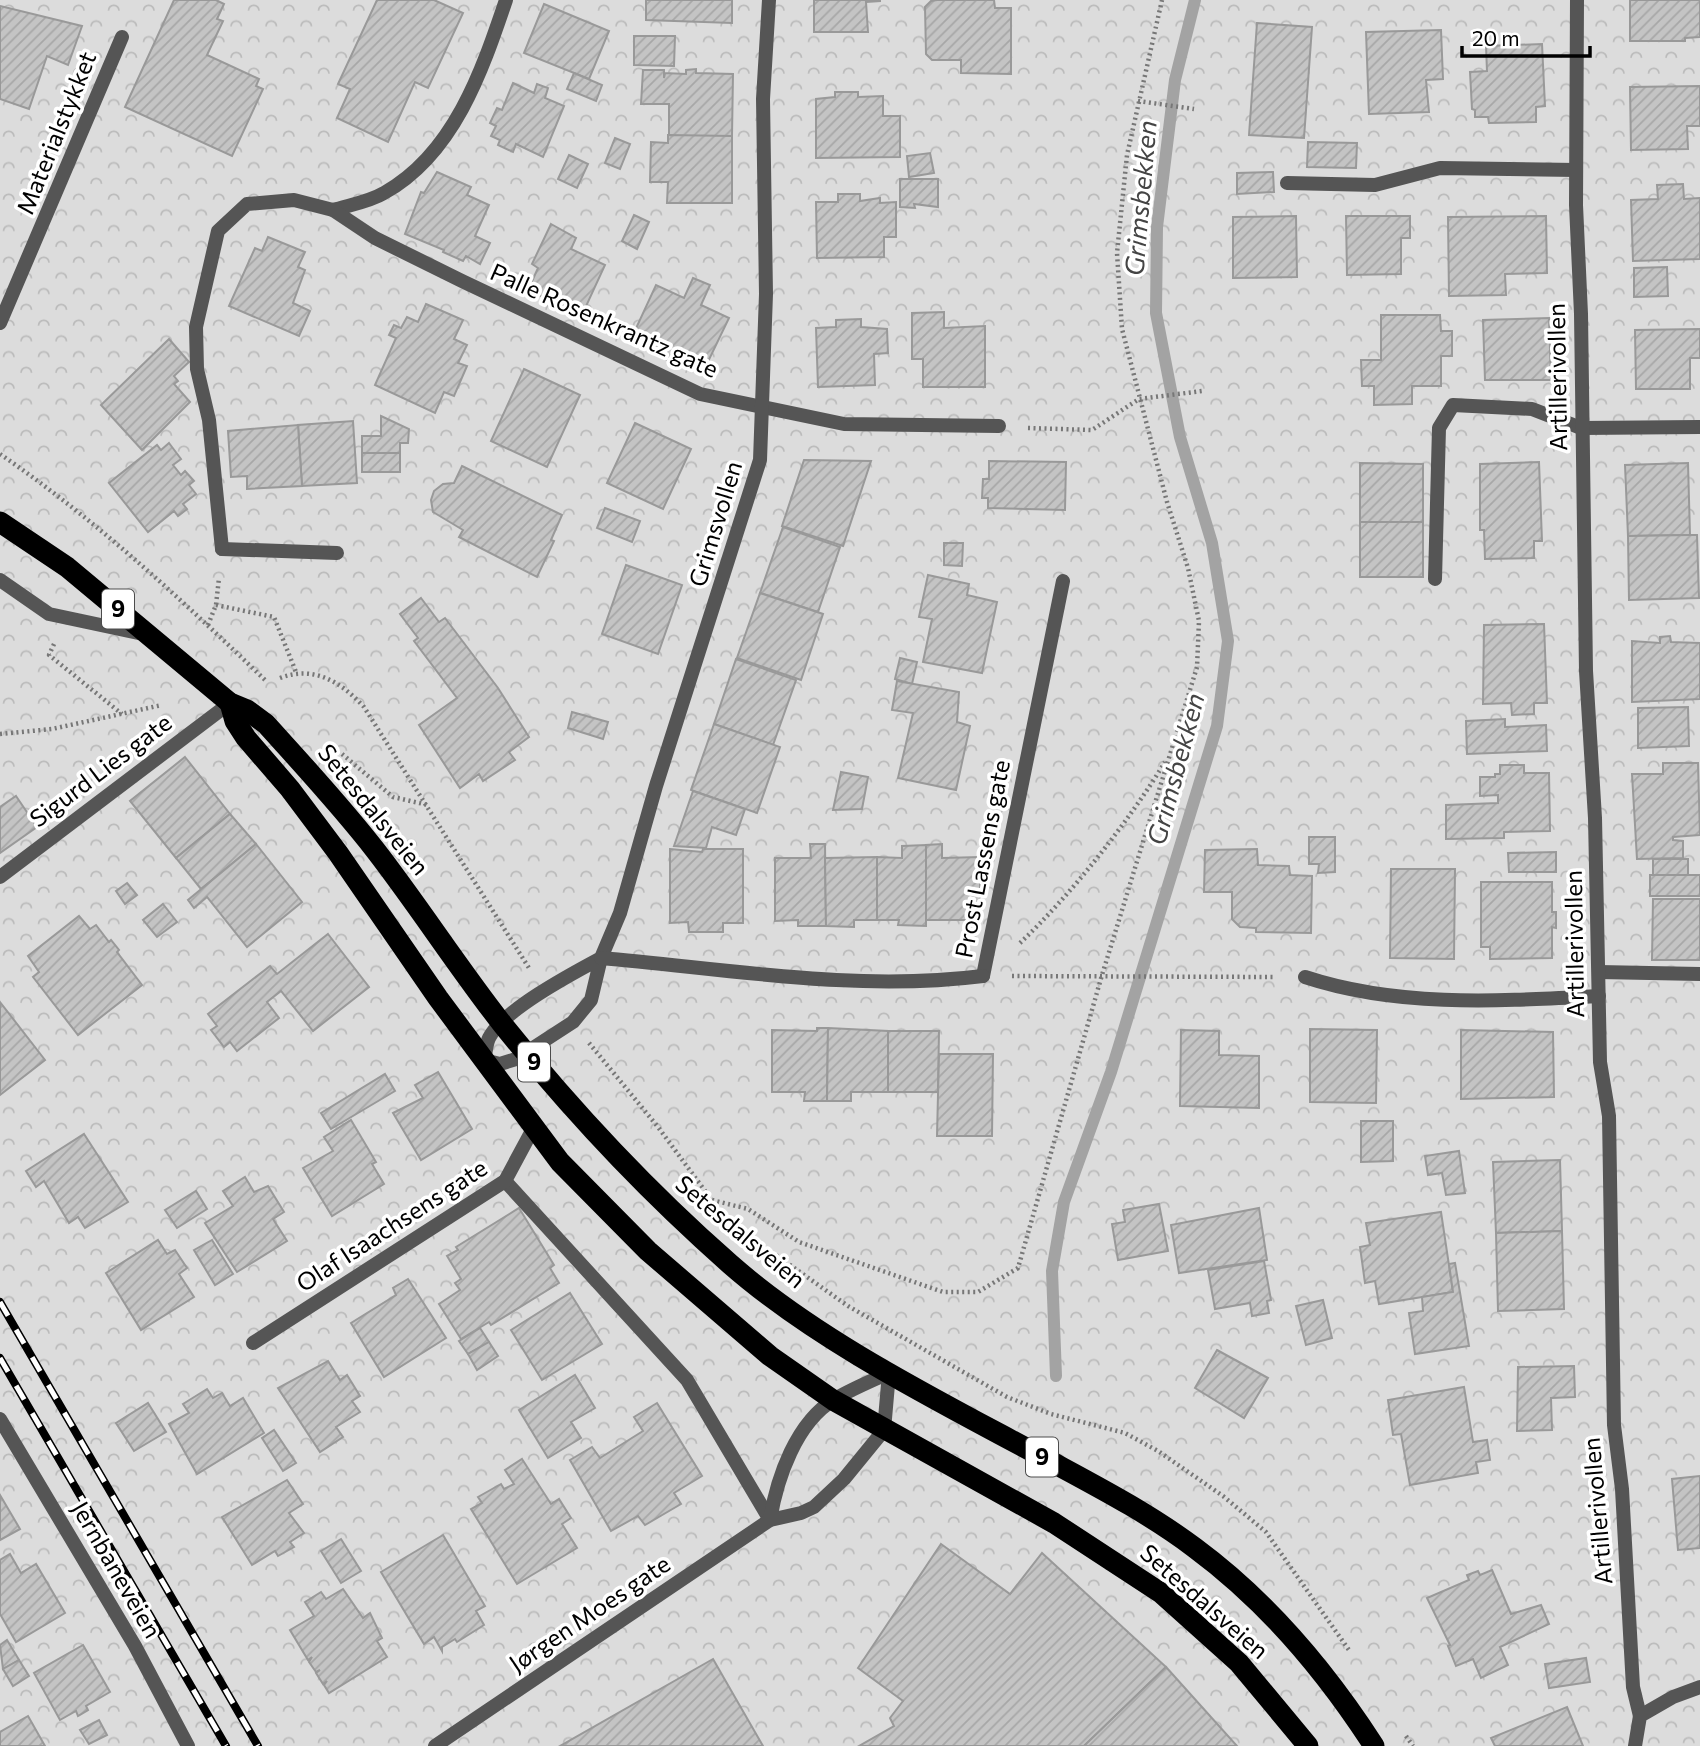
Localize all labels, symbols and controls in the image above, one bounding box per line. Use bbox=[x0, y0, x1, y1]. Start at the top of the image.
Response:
scale bar bbox=[1462, 14, 1590, 58]
text: 20 m bbox=[1472, 25, 1520, 50]
street label: Materialstykket bbox=[10, 47, 102, 218]
water label: Grimsbekken bbox=[1117, 119, 1162, 277]
street label: Palle Rosenkrantz gate bbox=[486, 256, 723, 383]
street label: Artillerivollen bbox=[1541, 303, 1572, 451]
street label: Grimsvollen bbox=[682, 457, 747, 590]
road number: 9 bbox=[102, 590, 134, 628]
water label: Grimsbekken bbox=[1139, 689, 1210, 848]
street label: Sigurd Lies gate bbox=[23, 707, 177, 833]
street label: Setesdalsveien bbox=[313, 738, 436, 880]
street label: Prost Lassens gate bbox=[948, 757, 1015, 960]
street label: Artillerivollen bbox=[1558, 870, 1589, 1018]
road number: 9 bbox=[518, 1042, 550, 1082]
street label: Olaf Isaachsens gate bbox=[291, 1152, 492, 1297]
street label: Setesdalsveien bbox=[670, 1168, 812, 1293]
street label: Artillerivollen bbox=[1576, 1436, 1617, 1586]
road number: 9 bbox=[1026, 1438, 1058, 1476]
street label: Jernbaneveien bbox=[66, 1496, 168, 1643]
street label: Setesdalsveien bbox=[1135, 1537, 1275, 1664]
street label: Jørgen Moes gate bbox=[503, 1548, 675, 1677]

